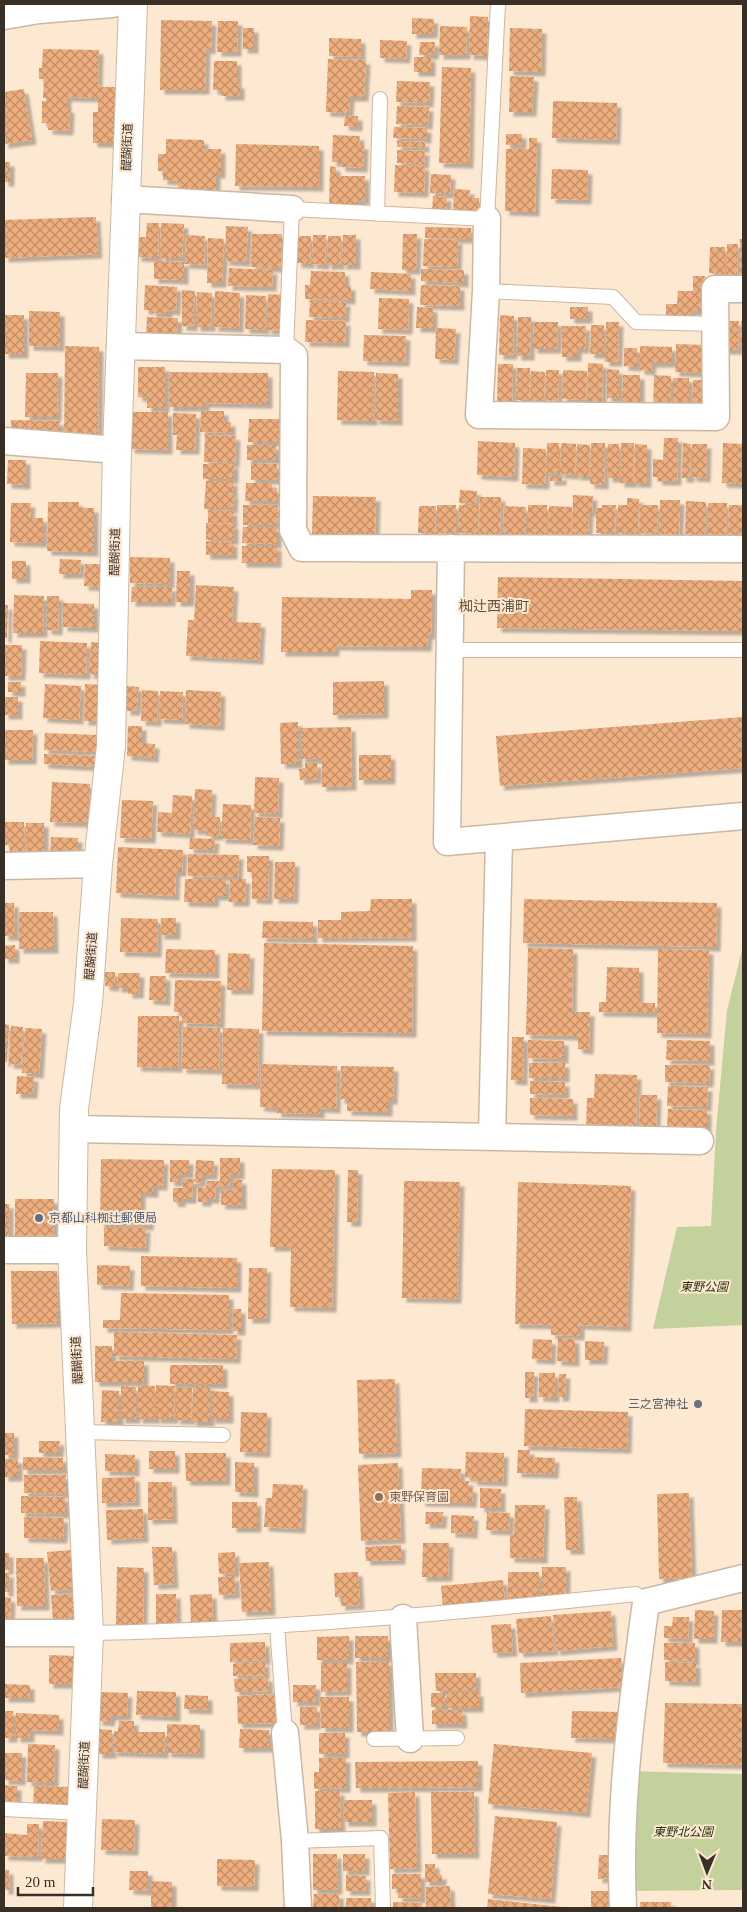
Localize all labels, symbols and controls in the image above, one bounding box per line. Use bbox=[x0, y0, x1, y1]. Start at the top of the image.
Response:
street label: 醍醐街道 bbox=[119, 123, 135, 171]
street label: 醍醐街道 bbox=[108, 528, 122, 576]
district label: 椥辻西浦町 bbox=[459, 599, 529, 614]
street label: 醍醐街道 bbox=[82, 932, 100, 980]
place label: 京都山科椥辻郵便局 bbox=[49, 1211, 157, 1225]
marker: 京都山科椥辻郵便局 bbox=[33, 1212, 45, 1224]
park label: 東野公園 bbox=[680, 1280, 730, 1294]
street label: 醍醐街道 bbox=[69, 1336, 85, 1384]
place label: 三之宮神社 bbox=[628, 1397, 688, 1411]
marker: 三之宮神社 bbox=[692, 1398, 704, 1410]
place label: 東野保育園 bbox=[389, 1490, 449, 1504]
marker: 東野保育園 bbox=[373, 1491, 385, 1503]
street label: 醍醐街道 bbox=[76, 1741, 92, 1789]
park label: 東野北公園 bbox=[653, 1825, 715, 1839]
north arrow bbox=[682, 1847, 732, 1897]
scale bar bbox=[18, 1864, 92, 1896]
text: 20 m bbox=[25, 1874, 56, 1890]
text: N bbox=[702, 1877, 712, 1892]

